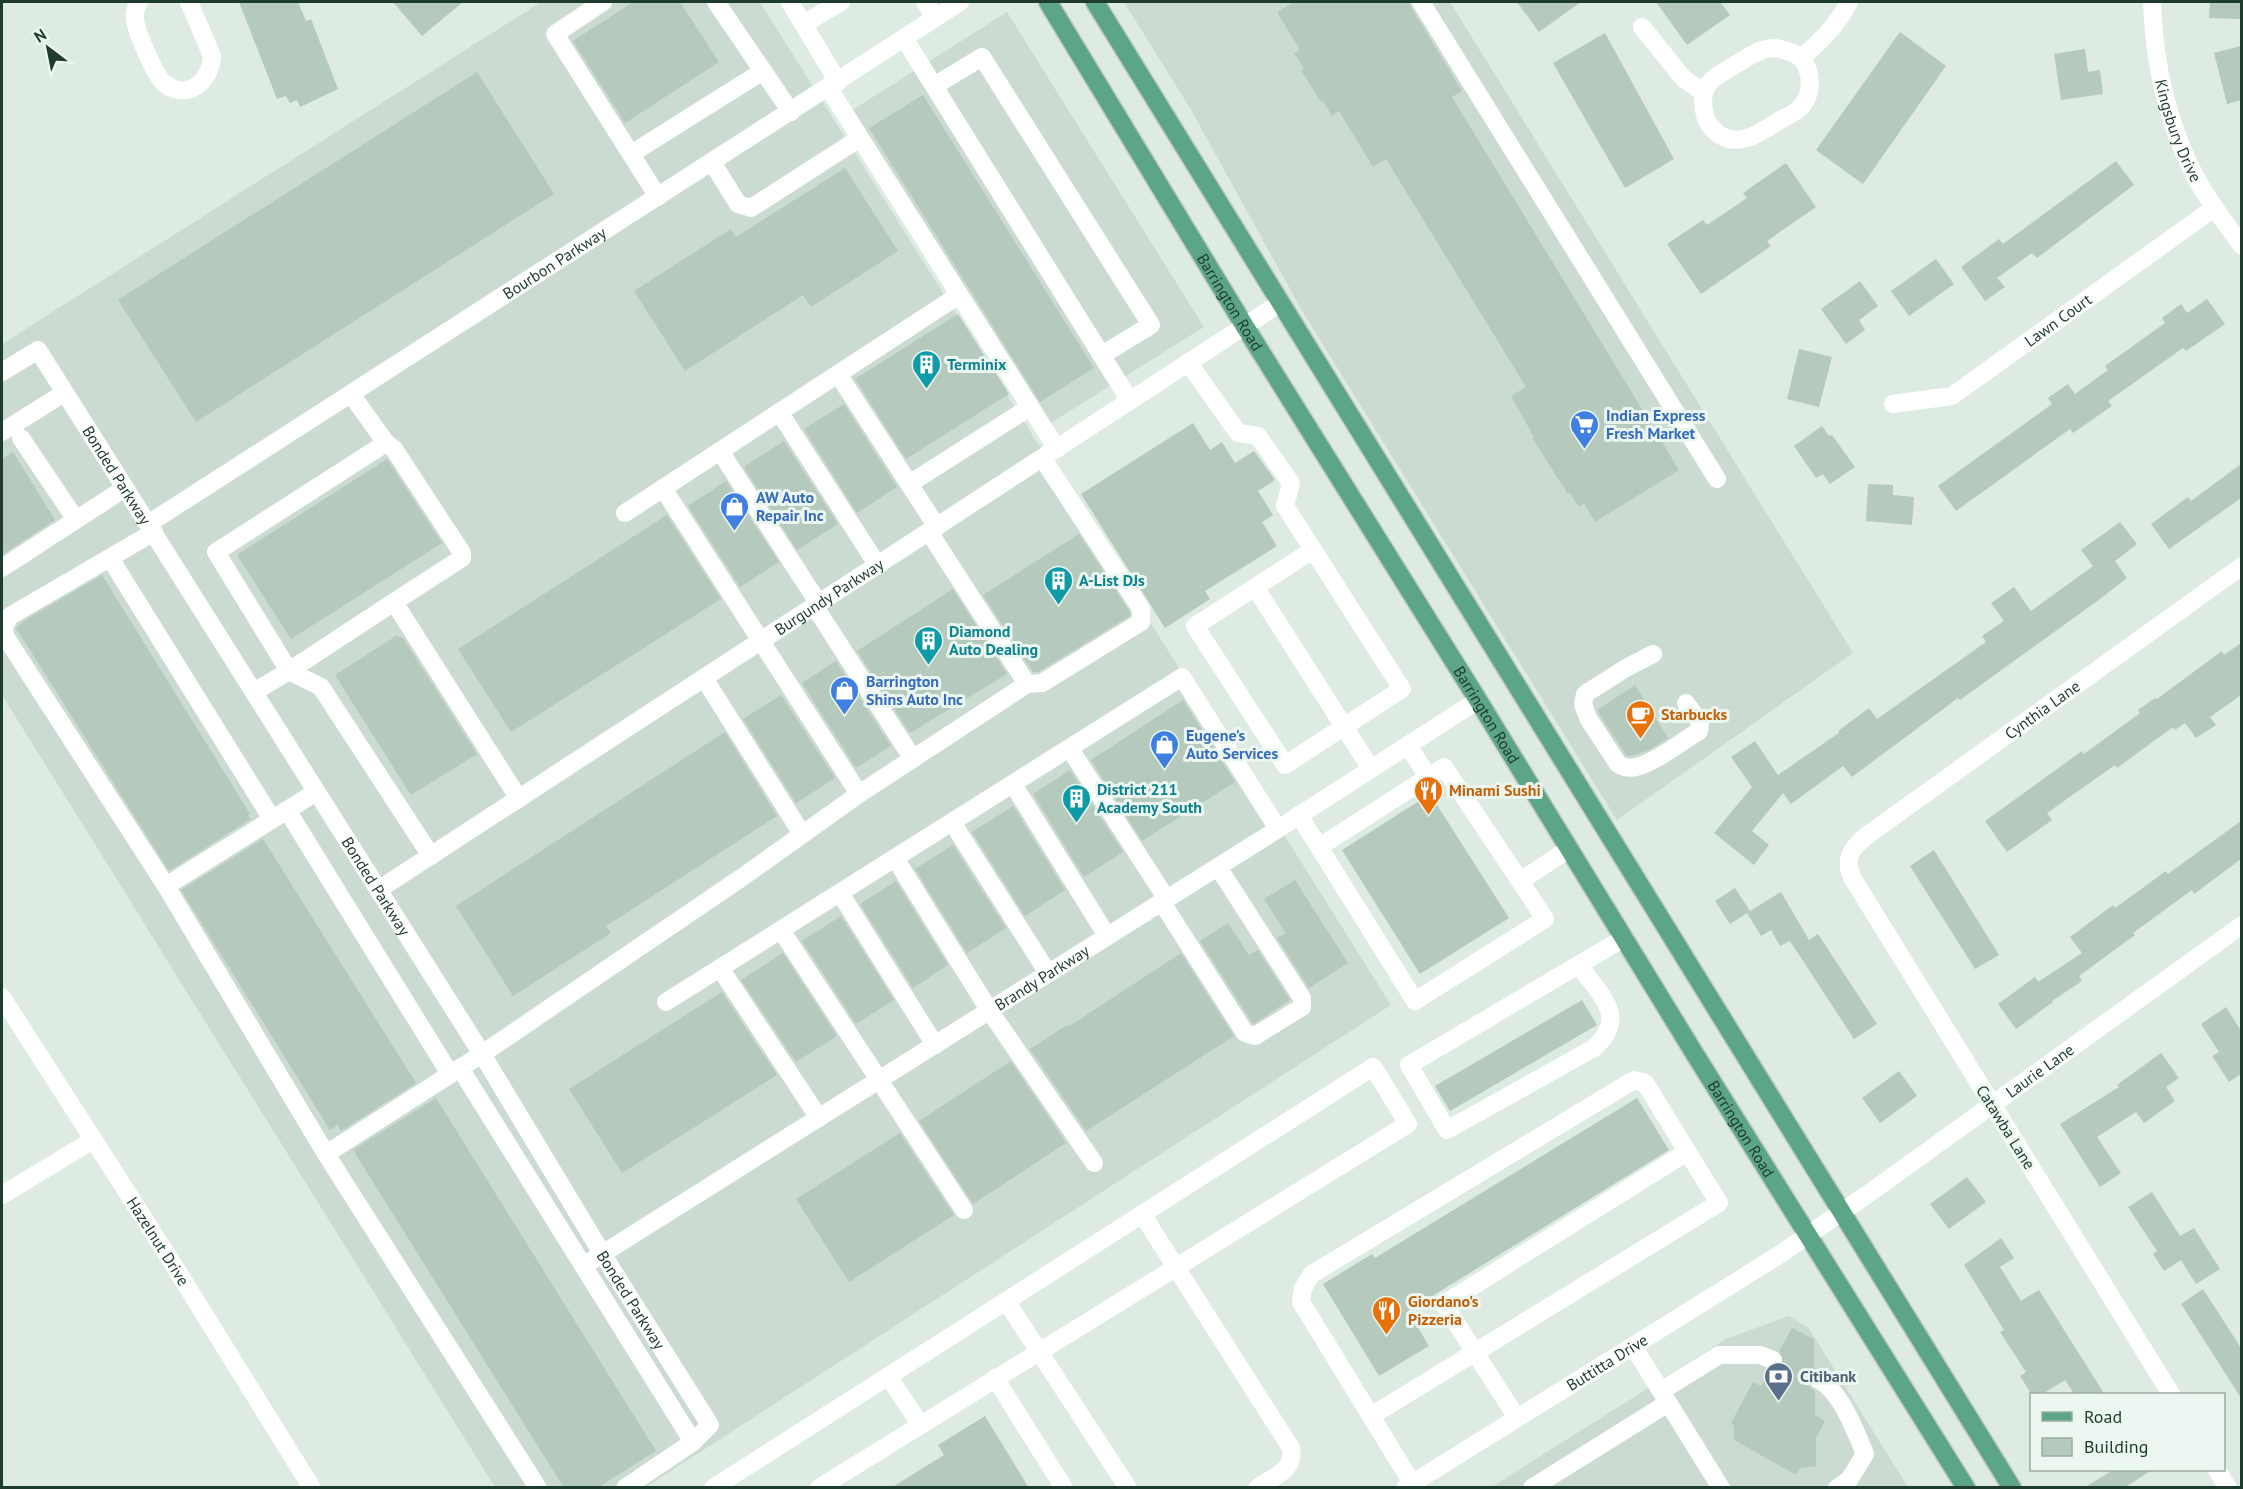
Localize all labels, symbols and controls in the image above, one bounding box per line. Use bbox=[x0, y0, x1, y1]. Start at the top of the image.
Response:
north arrow bbox=[18, 18, 78, 78]
text: N bbox=[30, 24, 50, 47]
street label: Kingsbury Drive bbox=[2151, 77, 2206, 185]
street label: Bourbon Parkway bbox=[499, 222, 610, 303]
street label: Barrington Road bbox=[1193, 250, 1268, 354]
street label: Lawn Court bbox=[2021, 289, 2096, 351]
building icon: Terminix bbox=[910, 348, 942, 390]
place label: Terminix bbox=[947, 354, 1007, 374]
place label: Indian Express Fresh Market bbox=[1606, 405, 1706, 443]
supermarket icon: Indian Express Fresh Market bbox=[1569, 408, 1601, 450]
street label: Bonded Parkway bbox=[78, 422, 156, 529]
place label: AW Auto Repair Inc bbox=[756, 487, 824, 525]
shop icon: AW Auto Repair Inc bbox=[719, 490, 751, 532]
street label: Burgundy Parkway bbox=[771, 554, 888, 639]
building icon: A-List DJs bbox=[1042, 564, 1074, 606]
place label: A-List DJs bbox=[1079, 570, 1145, 590]
place label: Diamond Auto Dealing bbox=[949, 621, 1038, 659]
building icon: Diamond Auto Dealing bbox=[912, 624, 944, 666]
street label: Barrington Road bbox=[1449, 662, 1524, 767]
place label: Barrington Shins Auto Inc bbox=[866, 671, 963, 709]
shop icon: Barrington Shins Auto Inc bbox=[829, 674, 861, 716]
street label: Cynthia Lane bbox=[2001, 676, 2084, 743]
cafe icon: Starbucks bbox=[1624, 698, 1656, 740]
place label: Starbucks bbox=[1661, 704, 1728, 724]
place label: Eugene's Auto Services bbox=[1186, 725, 1278, 763]
shop icon: Eugene's Auto Services bbox=[1149, 728, 1181, 770]
restaurant icon: Minami Sushi bbox=[1412, 774, 1444, 816]
place label: District 211 Academy South bbox=[1097, 779, 1202, 817]
place label: Minami Sushi bbox=[1449, 780, 1541, 800]
building icon: District 211 Academy South bbox=[1060, 782, 1092, 824]
street label: Bonded Parkway bbox=[338, 833, 415, 940]
street label: Brandy Parkway bbox=[991, 940, 1093, 1015]
street label: Laurie Lane bbox=[2002, 1039, 2078, 1102]
street label: Barrington Road bbox=[1704, 1076, 1779, 1181]
street label: Catawba Lane bbox=[1972, 1081, 2040, 1173]
street label: Hazelnut Drive bbox=[123, 1193, 194, 1289]
street label: Bonded Parkway bbox=[593, 1247, 670, 1353]
place label: Giordano's Pizzeria bbox=[1408, 1291, 1479, 1329]
restaurant icon: Giordano's Pizzeria bbox=[1371, 1294, 1403, 1336]
street label: Buttitta Drive bbox=[1563, 1329, 1651, 1395]
bank icon: Citibank bbox=[1763, 1360, 1795, 1402]
place label: Citibank bbox=[1800, 1366, 1856, 1386]
legend bbox=[2030, 1393, 2225, 1471]
text: Road bbox=[2084, 1405, 2122, 1428]
text: Building bbox=[2084, 1435, 2148, 1458]

